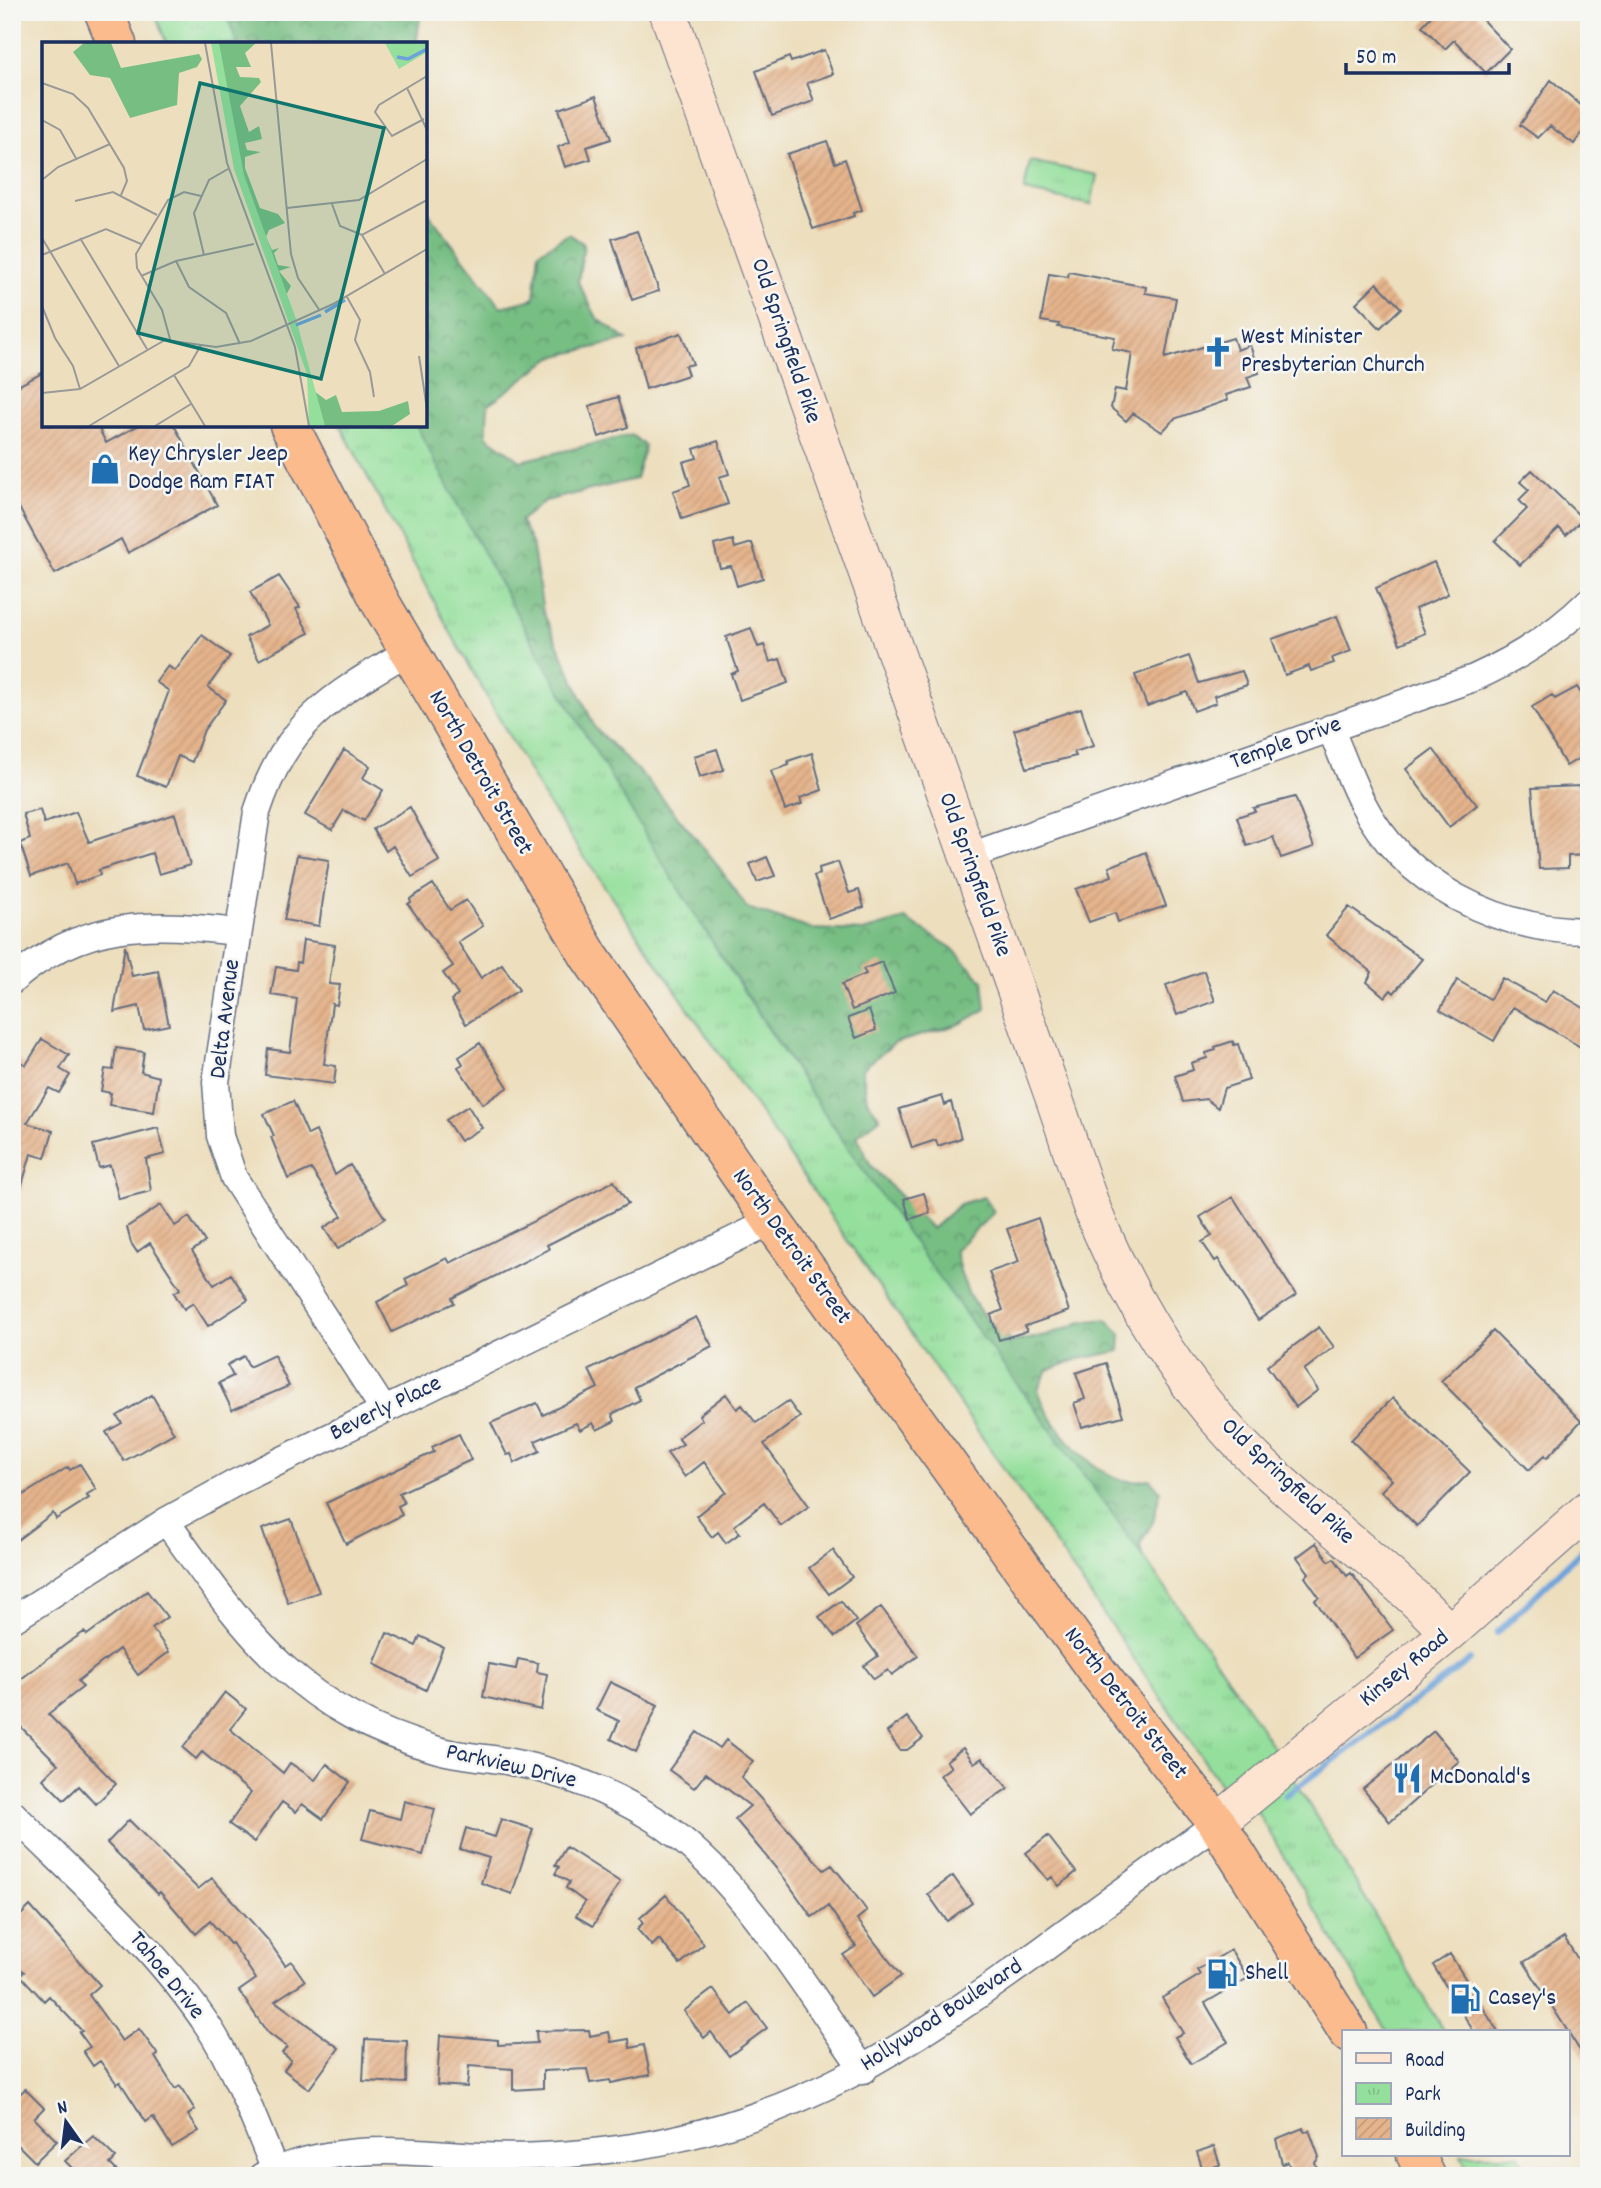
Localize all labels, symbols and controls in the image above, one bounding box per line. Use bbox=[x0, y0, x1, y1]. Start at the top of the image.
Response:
scale bar bbox=[1346, 32, 1508, 76]
inset map bbox=[42, 42, 427, 427]
text: 50 m bbox=[1356, 44, 1396, 74]
street label: Old Springfield Pike bbox=[741, 254, 829, 428]
place label: West Minister Presbyterian Church bbox=[1241, 321, 1425, 383]
church icon: West Minister Presbyterian Church bbox=[1201, 335, 1235, 369]
place label: Key Chrysler Jeep Dodge Ram FIAT bbox=[128, 438, 288, 500]
shop icon: Key Chrysler Jeep Dodge Ram FIAT bbox=[88, 452, 122, 486]
street label: North Detroit Street bbox=[419, 684, 541, 862]
street label: Temple Drive bbox=[1226, 708, 1346, 780]
street label: Old Springfield Pike bbox=[929, 788, 1019, 962]
street label: Delta Avenue bbox=[202, 957, 250, 1081]
street label: North Detroit Street bbox=[723, 1162, 859, 1332]
street label: Beverly Place bbox=[324, 1367, 448, 1451]
street label: Old Springfield Pike bbox=[1212, 1411, 1362, 1553]
street label: North Detroit Street bbox=[1055, 1621, 1196, 1788]
street label: Kinsey Road bbox=[1353, 1622, 1457, 1716]
street label: Parkview Drive bbox=[442, 1735, 580, 1799]
restaurant icon: McDonald's bbox=[1390, 1761, 1424, 1795]
place label: McDonald's bbox=[1430, 1761, 1531, 1795]
street label: Tahoe Drive bbox=[120, 1925, 212, 2027]
street label: Hollywood Boulevard bbox=[854, 1951, 1030, 2081]
fuel station icon: Shell bbox=[1205, 1957, 1239, 1991]
place label: Shell bbox=[1245, 1957, 1289, 1991]
fuel station icon: Casey's bbox=[1448, 1982, 1482, 2016]
place label: Casey's bbox=[1488, 1982, 1556, 2016]
legend bbox=[1342, 2030, 1570, 2156]
text: Road bbox=[1405, 2047, 1444, 2077]
text: Park bbox=[1405, 2081, 1441, 2111]
north arrow bbox=[32, 2086, 102, 2156]
text: N bbox=[55, 2095, 71, 2123]
text: Building bbox=[1405, 2117, 1465, 2147]

